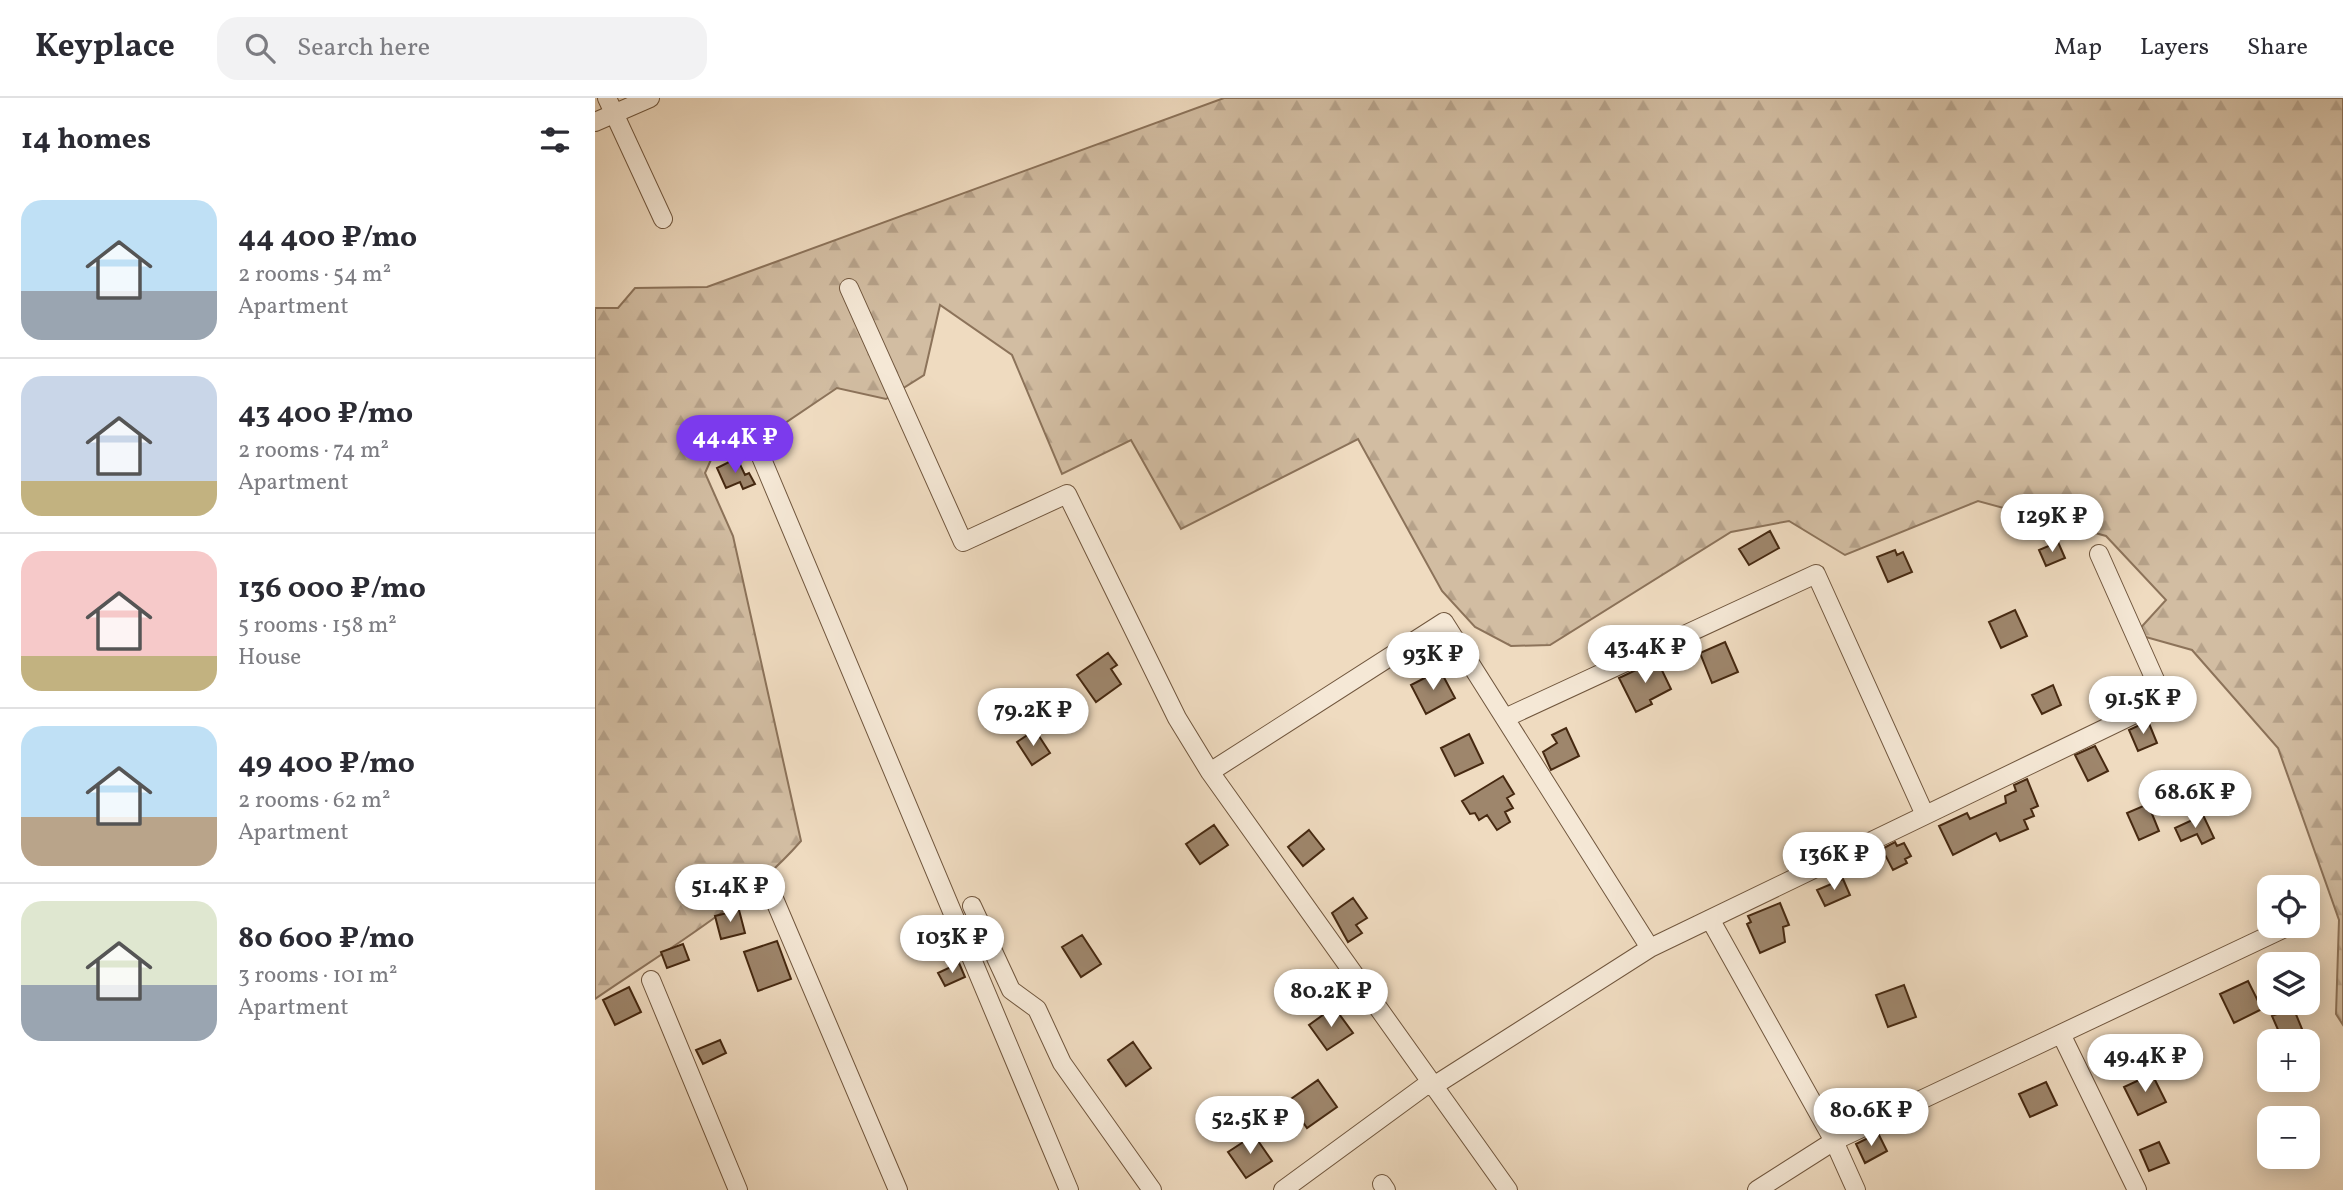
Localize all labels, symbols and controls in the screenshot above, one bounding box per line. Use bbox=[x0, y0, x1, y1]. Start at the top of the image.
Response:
search box bbox=[217, 17, 707, 80]
text: Keyplace bbox=[35, 25, 175, 71]
icon: search bbox=[241, 29, 279, 67]
text: Search here bbox=[297, 30, 430, 66]
text: Map bbox=[2054, 31, 2102, 65]
text: Layers bbox=[2140, 31, 2209, 65]
text: Share bbox=[2247, 31, 2308, 65]
text: 14 homes bbox=[21, 119, 151, 161]
icon: filters bbox=[536, 121, 574, 159]
text: 44 400 ₽/mo bbox=[238, 217, 417, 259]
icon: home bbox=[77, 228, 161, 312]
text: 2 rooms · 54 m² bbox=[238, 259, 391, 291]
text: Apartment bbox=[238, 291, 349, 323]
text: 43 400 ₽/mo bbox=[238, 393, 413, 435]
icon: home bbox=[77, 404, 161, 488]
pin: 44.4K ₽ bbox=[670, 416, 800, 475]
text: 44.4K ₽ bbox=[692, 422, 778, 454]
text: 2 rooms · 74 m² bbox=[238, 435, 389, 467]
text: Apartment bbox=[238, 467, 349, 499]
pin: 129K ₽ bbox=[1995, 494, 2109, 554]
text: 129K ₽ bbox=[2017, 501, 2087, 533]
text: 136 000 ₽/mo bbox=[238, 568, 426, 610]
icon: home bbox=[77, 579, 161, 663]
text: 5 rooms · 158 m² bbox=[238, 610, 397, 642]
pin: 43.4K ₽ bbox=[1580, 626, 1710, 685]
pin: 93K ₽ bbox=[1384, 632, 1482, 692]
text: 43.4K ₽ bbox=[1604, 632, 1686, 664]
text: 93K ₽ bbox=[1402, 639, 1464, 671]
text: House bbox=[238, 642, 301, 674]
pin: 91.5K ₽ bbox=[2078, 676, 2208, 736]
text: 91.5K ₽ bbox=[2105, 683, 2181, 715]
pin: 79.2K ₽ bbox=[968, 688, 1098, 748]
text: 79.2K ₽ bbox=[994, 695, 1072, 727]
text: 49 400 ₽/mo bbox=[238, 743, 415, 785]
icon: home bbox=[77, 754, 161, 838]
pin: 68.6K ₽ bbox=[2130, 770, 2260, 830]
text: 68.6K ₽ bbox=[2155, 777, 2236, 809]
text: 2 rooms · 62 m² bbox=[238, 785, 390, 817]
text: Apartment bbox=[238, 817, 349, 849]
pin: 136K ₽ bbox=[1777, 832, 1891, 892]
text: 136K ₽ bbox=[1799, 839, 1869, 871]
pin: 51.4K ₽ bbox=[665, 864, 795, 924]
text: 51.4K ₽ bbox=[691, 871, 769, 903]
map controls bbox=[2257, 875, 2320, 1169]
button: locate bbox=[2257, 875, 2320, 938]
pin: 103K ₽ bbox=[895, 916, 1009, 975]
text: 80 600 ₽/mo bbox=[238, 918, 415, 960]
text: 103K ₽ bbox=[916, 922, 988, 954]
icon: home bbox=[77, 929, 161, 1013]
button: layers bbox=[2257, 952, 2320, 1015]
text: 3 rooms · 101 m² bbox=[238, 960, 398, 992]
pin: 80.2K ₽ bbox=[1266, 970, 1396, 1029]
text: 80.2K ₽ bbox=[1290, 976, 1372, 1008]
text: Apartment bbox=[238, 992, 349, 1024]
button: + bbox=[2257, 1029, 2320, 1092]
pin: 49.4K ₽ bbox=[2080, 1034, 2210, 1094]
text: 49.4K ₽ bbox=[2103, 1041, 2187, 1073]
pin: 80.6K ₽ bbox=[1806, 1088, 1936, 1148]
text: 80.6K ₽ bbox=[1830, 1095, 1912, 1127]
pin: 52.5K ₽ bbox=[1185, 1096, 1315, 1156]
text: 52.5K ₽ bbox=[1211, 1103, 1289, 1135]
button: − bbox=[2257, 1106, 2320, 1169]

